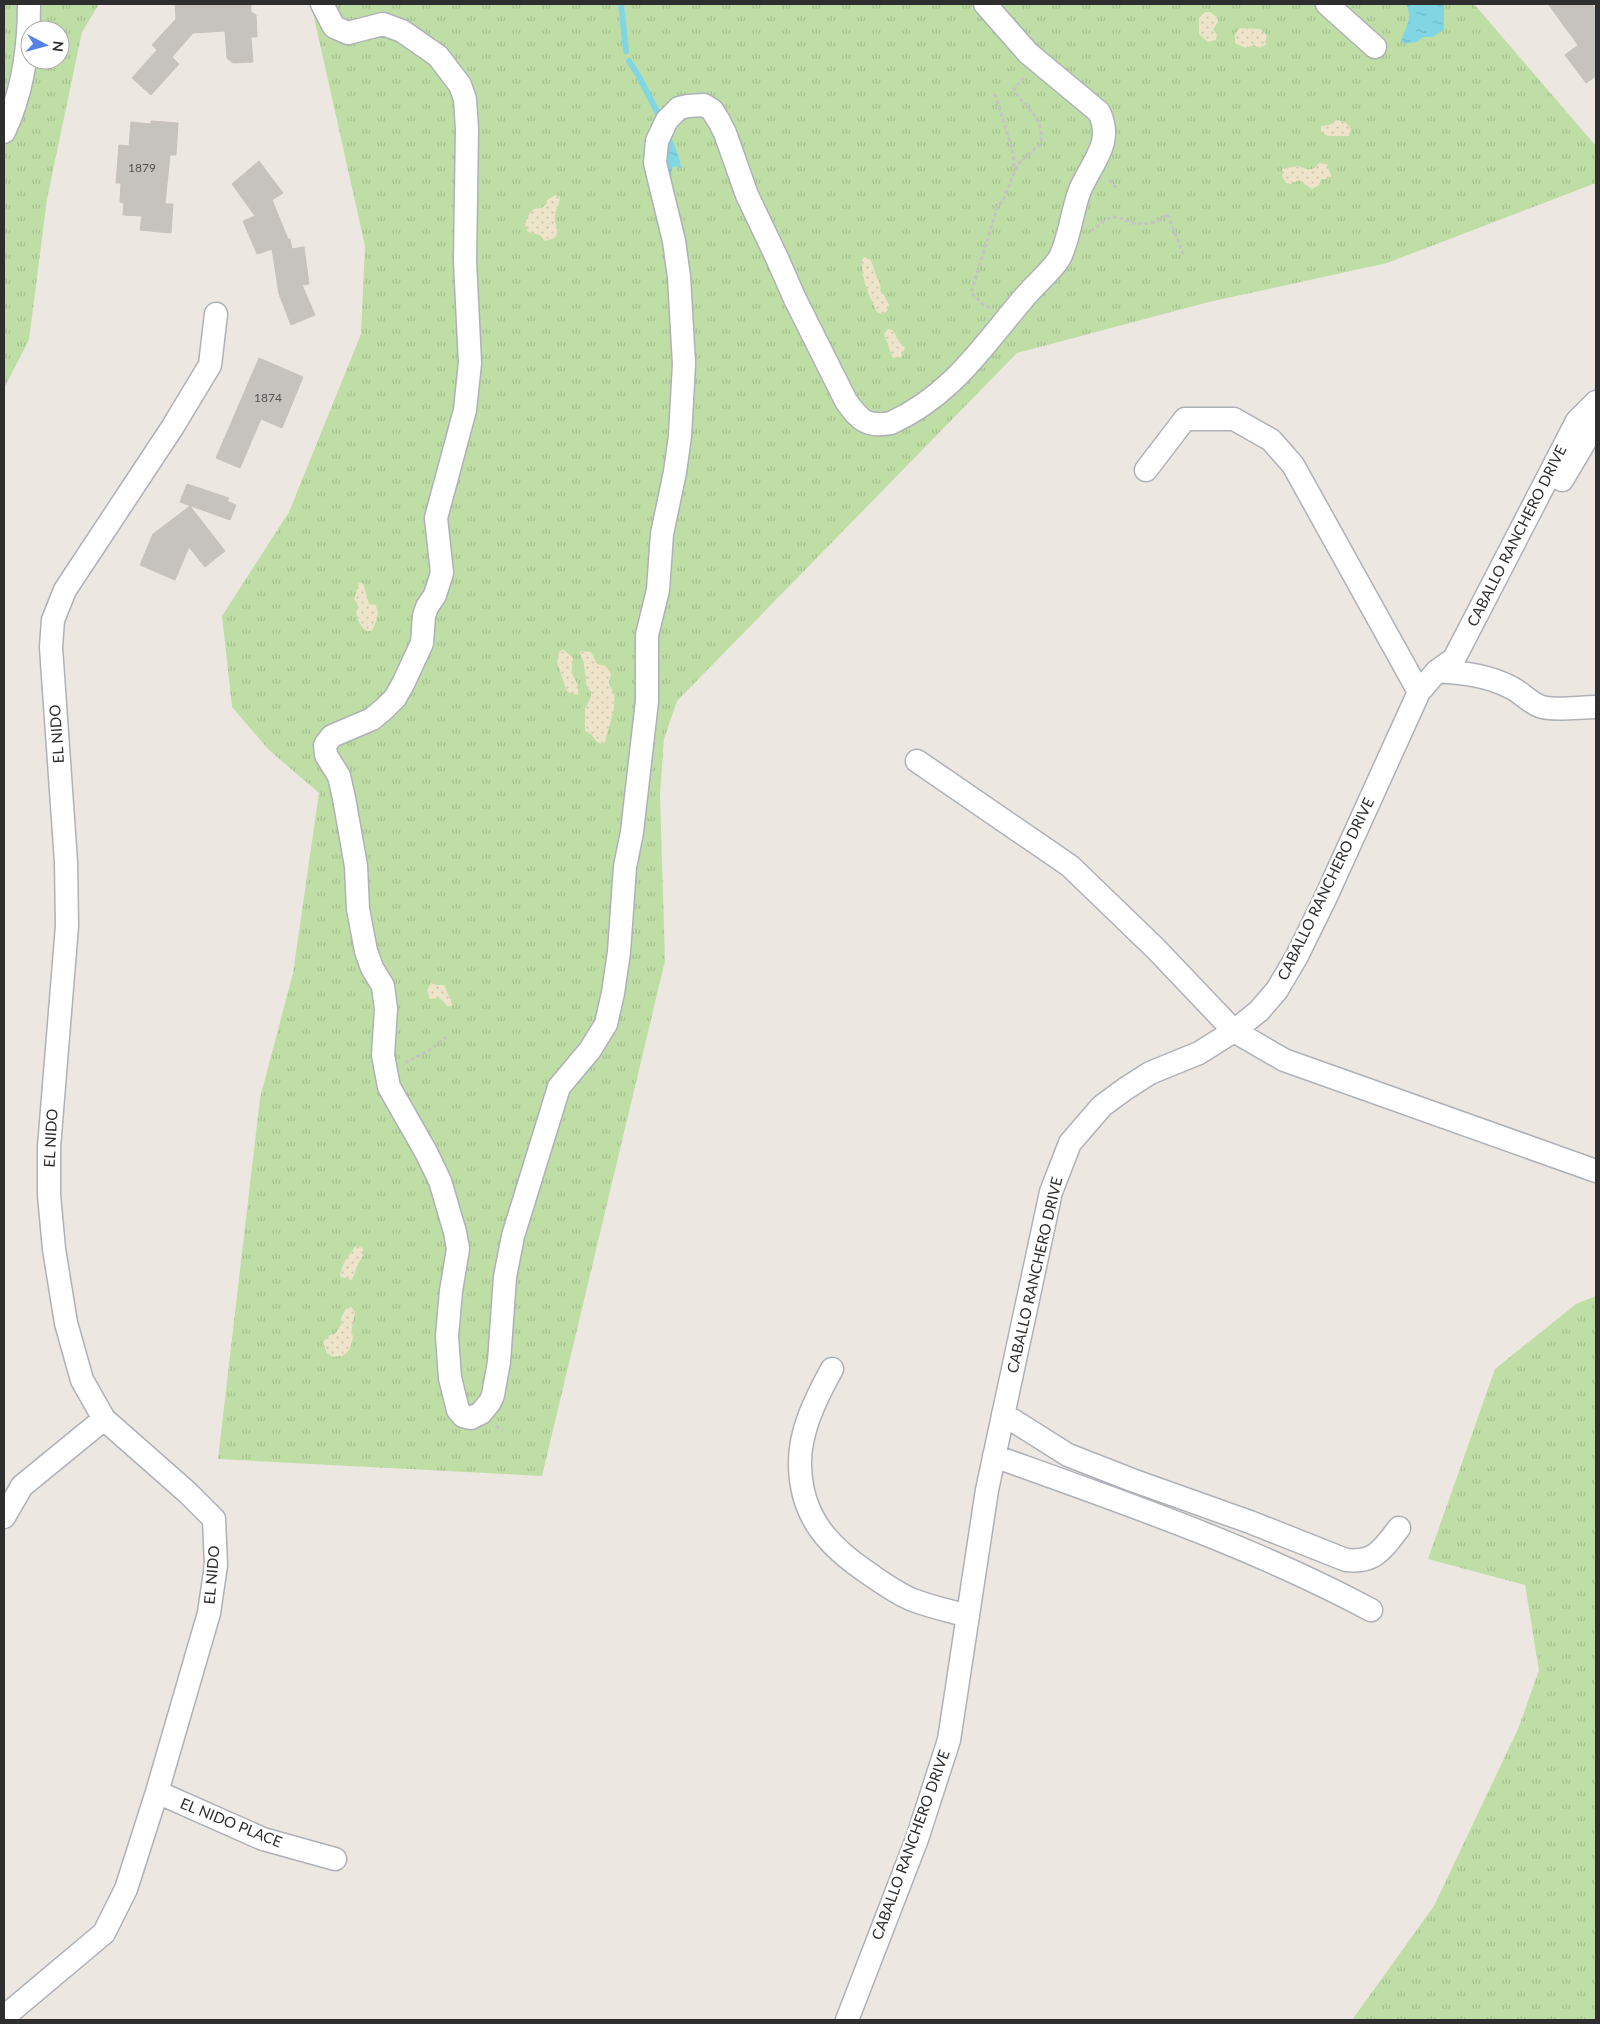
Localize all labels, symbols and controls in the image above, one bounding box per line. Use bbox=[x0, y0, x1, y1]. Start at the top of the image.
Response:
north arrow bbox=[20, 20, 70, 70]
text: N bbox=[49, 40, 67, 53]
house number: 1879 bbox=[128, 160, 156, 175]
house number: 1874 bbox=[254, 390, 282, 405]
street label: CABALLO RANCHERO DRIVE bbox=[1463, 442, 1570, 629]
street label: EL NIDO bbox=[45, 704, 67, 764]
street label: CABALLO RANCHERO DRIVE bbox=[1273, 794, 1377, 983]
street label: EL NIDO bbox=[39, 1108, 61, 1168]
street label: CABALLO RANCHERO DRIVE bbox=[1003, 1175, 1065, 1375]
street label: EL NIDO bbox=[199, 1545, 223, 1605]
street label: CABALLO RANCHERO DRIVE bbox=[867, 1747, 953, 1942]
street label: EL NIDO PLACE bbox=[178, 1794, 285, 1851]

